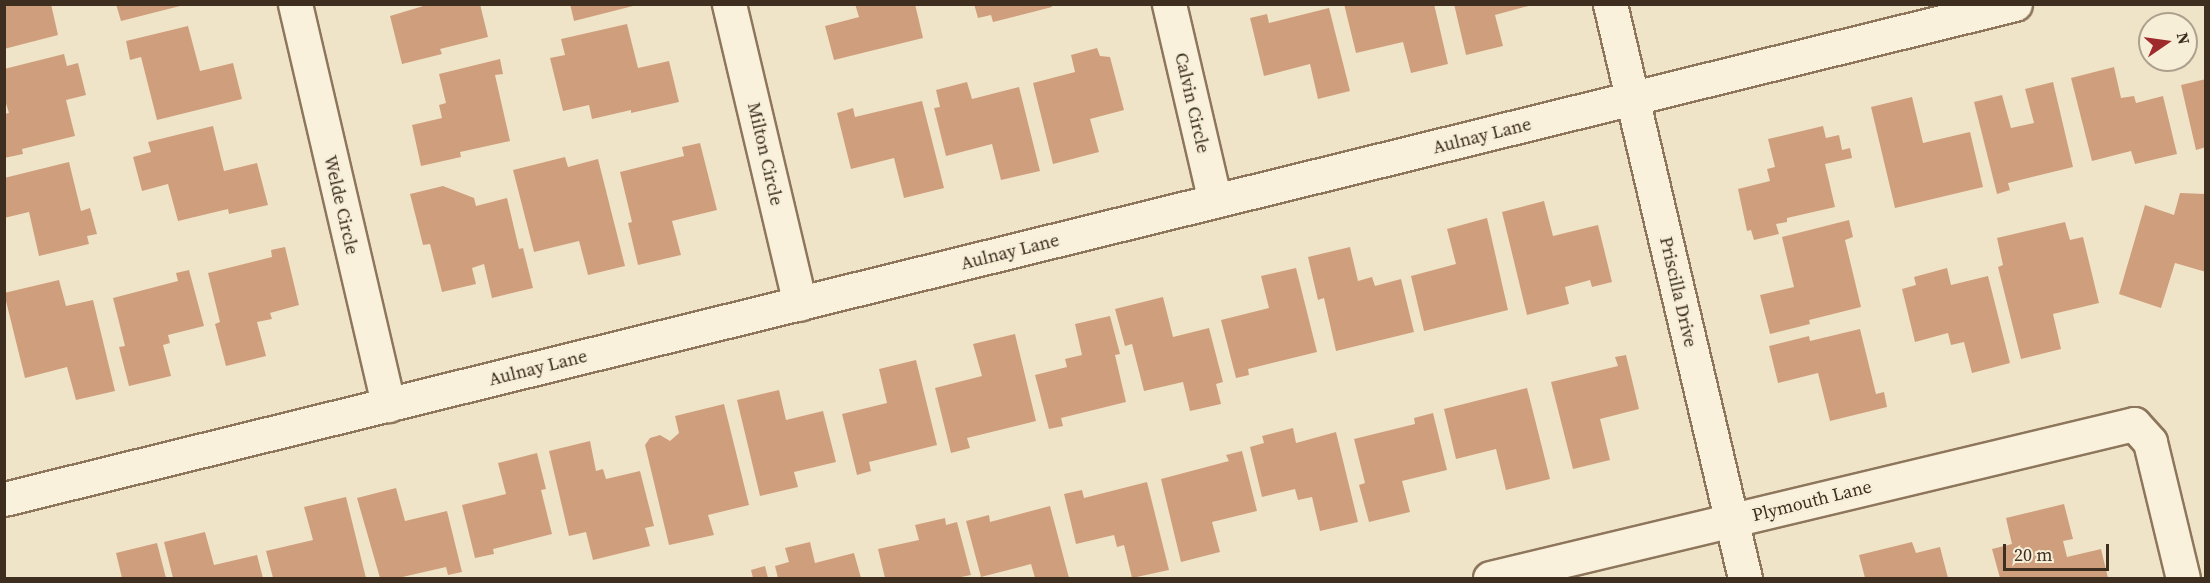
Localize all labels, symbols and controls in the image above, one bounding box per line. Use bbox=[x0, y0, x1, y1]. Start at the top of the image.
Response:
north arrow bbox=[2138, 12, 2198, 72]
text: N bbox=[2172, 30, 2196, 47]
street label: Calvin Circle bbox=[1170, 51, 1214, 155]
street label: Milton Circle bbox=[743, 100, 787, 208]
street label: Aulnay Lane bbox=[1431, 113, 1533, 159]
street label: Welde Circle bbox=[319, 153, 363, 257]
street label: Aulnay Lane bbox=[959, 229, 1061, 275]
street label: Priscilla Drive bbox=[1655, 235, 1701, 349]
street label: Aulnay Lane bbox=[487, 345, 589, 391]
street label: Plymouth Lane bbox=[1750, 476, 1874, 526]
scale bar bbox=[2006, 532, 2112, 570]
text: 20 m bbox=[2014, 542, 2052, 567]

